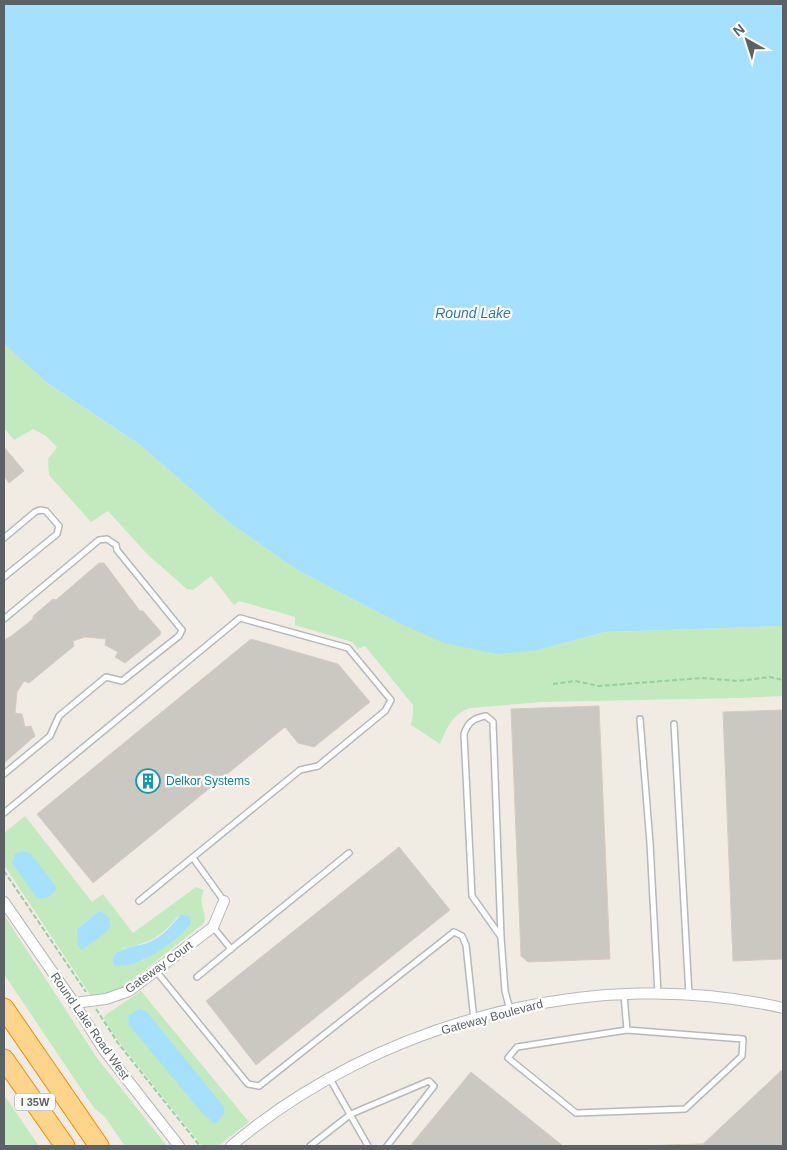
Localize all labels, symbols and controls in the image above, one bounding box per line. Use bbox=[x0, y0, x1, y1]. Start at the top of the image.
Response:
north arrow bbox=[722, 15, 772, 65]
text: N bbox=[730, 20, 748, 39]
water label: Round Lake bbox=[435, 305, 511, 321]
building icon: Delkor Systems bbox=[135, 768, 161, 794]
place label: Delkor Systems bbox=[166, 774, 250, 788]
street label: Gateway Court bbox=[123, 937, 196, 996]
street label: Round Lake Road West bbox=[48, 970, 133, 1083]
street label: Gateway Boulevard bbox=[440, 997, 544, 1037]
road number: I 35W bbox=[15, 1094, 55, 1110]

